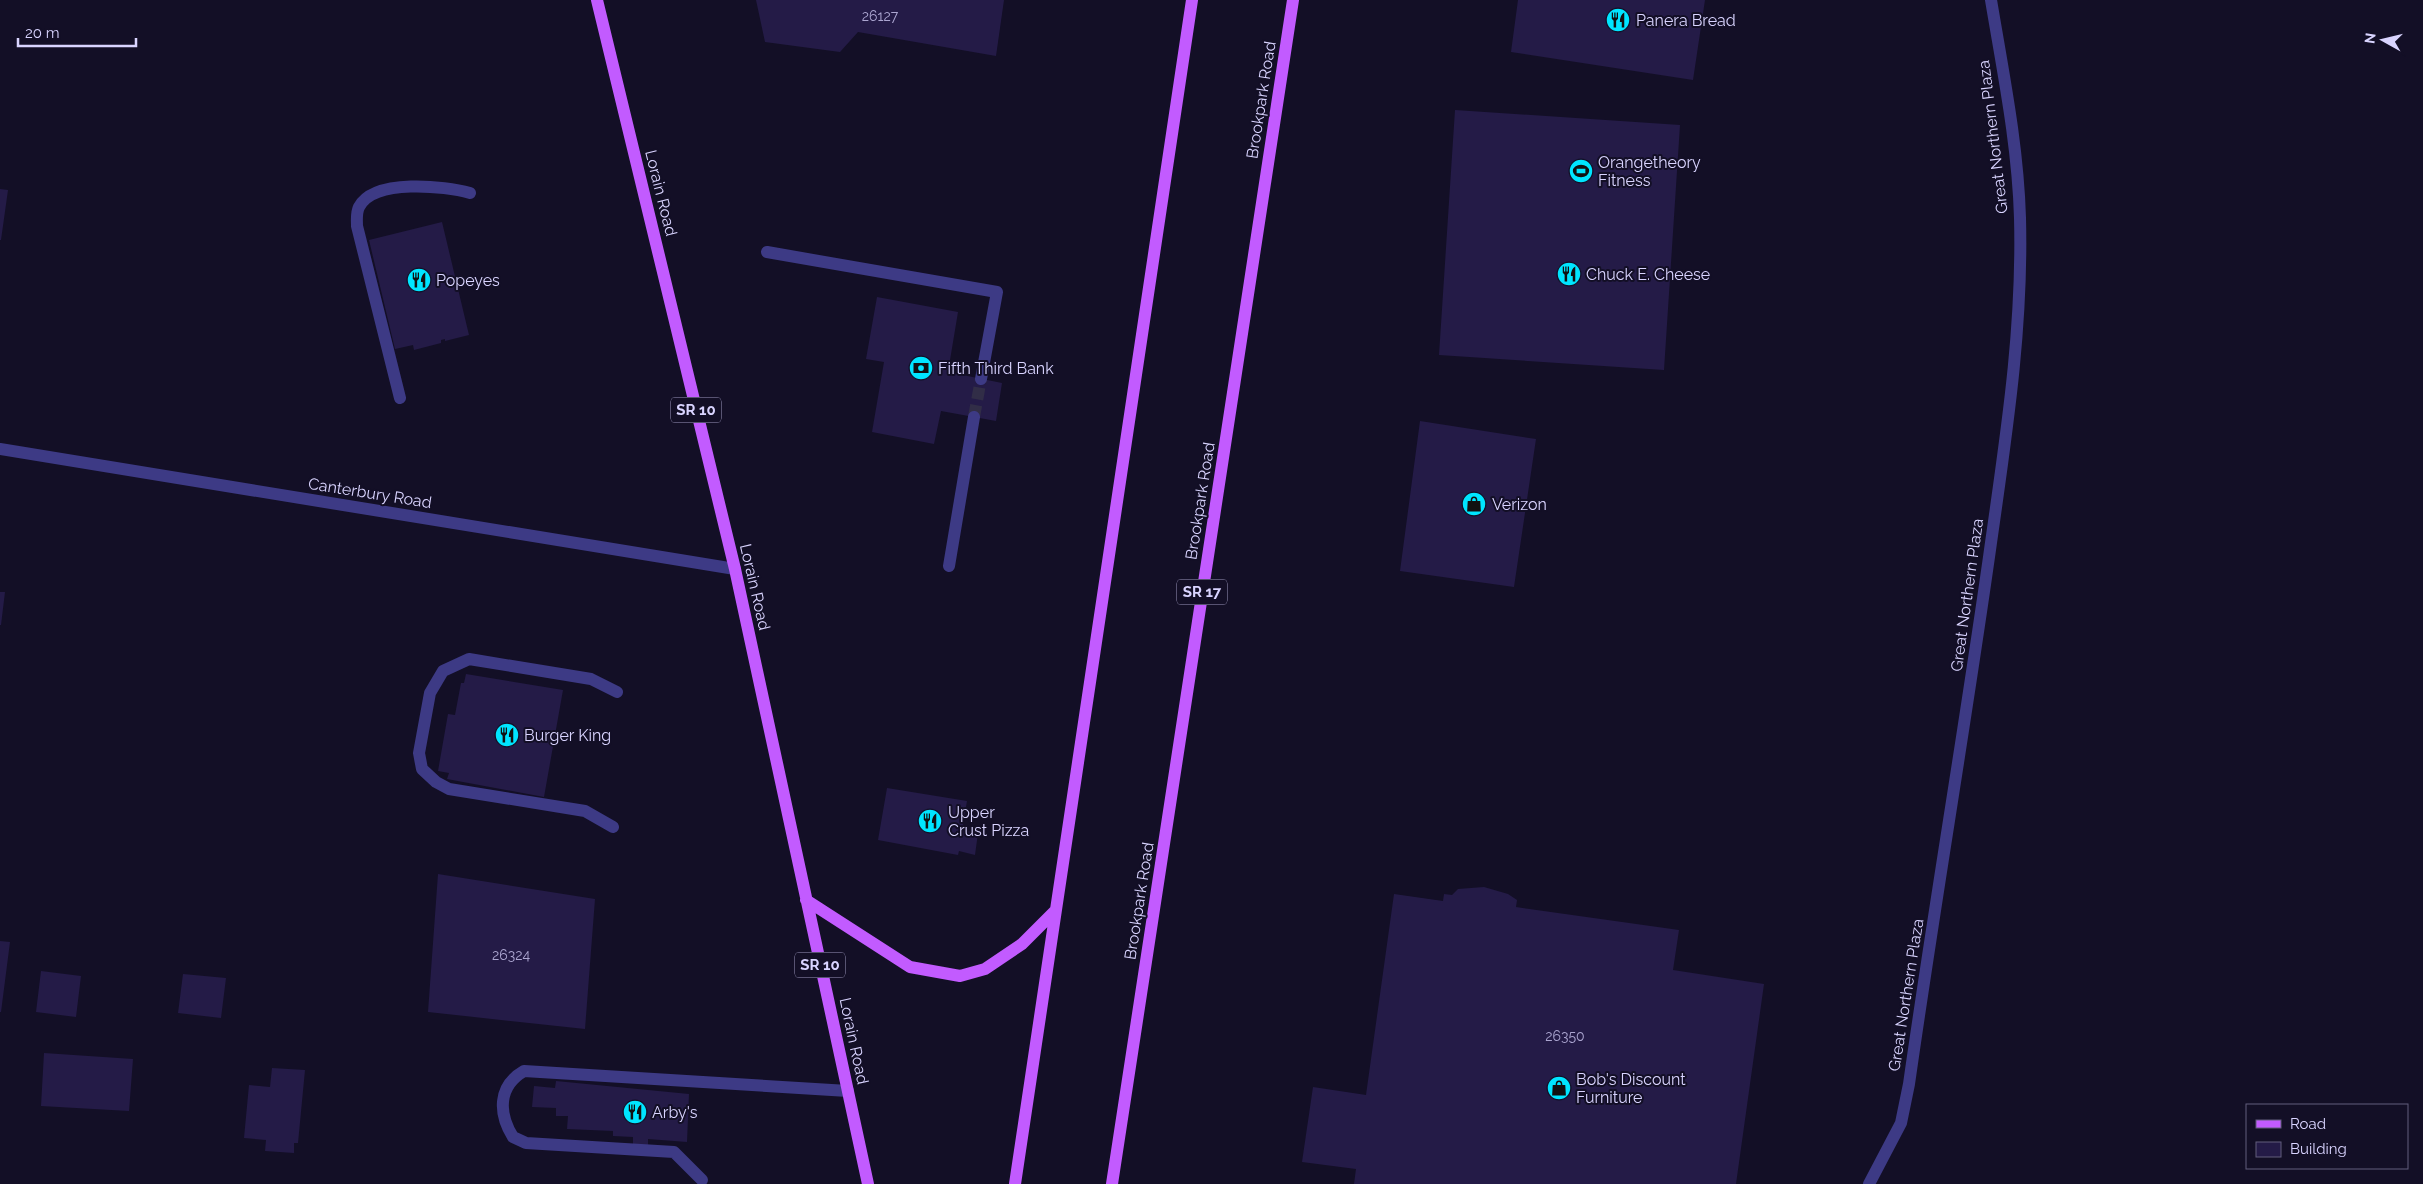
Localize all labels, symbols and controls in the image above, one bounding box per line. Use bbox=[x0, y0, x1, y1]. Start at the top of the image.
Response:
restaurant icon: Panera Bread bbox=[1605, 7, 1631, 33]
house number: 26127 bbox=[862, 8, 899, 24]
place label: Panera Bread bbox=[1636, 11, 1736, 30]
scale bar bbox=[18, 15, 135, 47]
north arrow bbox=[2358, 15, 2408, 65]
text: 20 m bbox=[25, 24, 60, 42]
text: N bbox=[2361, 32, 2379, 45]
street label: Brookpark Road bbox=[1242, 40, 1280, 160]
street label: Great Northern Plaza bbox=[1974, 59, 2012, 215]
street label: Lorain Road bbox=[641, 148, 681, 238]
place label: Orangetheory Fitness bbox=[1598, 153, 1701, 190]
sports icon: Orangetheory Fitness bbox=[1568, 158, 1594, 184]
restaurant icon: Chuck E. Cheese bbox=[1556, 261, 1582, 287]
place label: Chuck E. Cheese bbox=[1586, 265, 1710, 284]
restaurant icon: Popeyes bbox=[406, 267, 432, 293]
place label: Popeyes bbox=[436, 271, 500, 290]
bank icon: Fifth Third Bank bbox=[908, 355, 934, 381]
place label: Fifth Third Bank bbox=[938, 359, 1054, 378]
road number: SR 10 bbox=[671, 398, 721, 422]
street label: Brookpark Road bbox=[1181, 441, 1219, 561]
street label: Canterbury Road bbox=[307, 474, 433, 512]
shop icon: Verizon bbox=[1461, 491, 1487, 517]
place label: Verizon bbox=[1492, 495, 1547, 514]
street label: Great Northern Plaza bbox=[1947, 517, 1987, 673]
street label: Lorain Road bbox=[736, 542, 774, 632]
road number: SR 17 bbox=[1177, 580, 1227, 604]
restaurant icon: Burger King bbox=[494, 722, 520, 748]
place label: Burger King bbox=[524, 726, 611, 745]
place label: Upper Crust Pizza bbox=[948, 803, 1029, 840]
restaurant icon: Upper Crust Pizza bbox=[917, 808, 943, 834]
street label: Brookpark Road bbox=[1120, 841, 1158, 961]
street label: Great Northern Plaza bbox=[1885, 917, 1927, 1073]
house number: 26324 bbox=[492, 947, 530, 963]
road number: SR 10 bbox=[795, 952, 845, 978]
street label: Lorain Road bbox=[836, 996, 872, 1086]
house number: 26350 bbox=[1545, 1028, 1585, 1044]
place label: Bob's Discount Furniture bbox=[1576, 1070, 1686, 1107]
shop icon: Bob's Discount Furniture bbox=[1546, 1075, 1572, 1101]
restaurant icon: Arby's bbox=[622, 1099, 648, 1125]
place label: Arby's bbox=[652, 1103, 698, 1122]
legend bbox=[2246, 1104, 2408, 1169]
text: Road bbox=[2290, 1115, 2326, 1133]
text: Building bbox=[2290, 1140, 2347, 1158]

